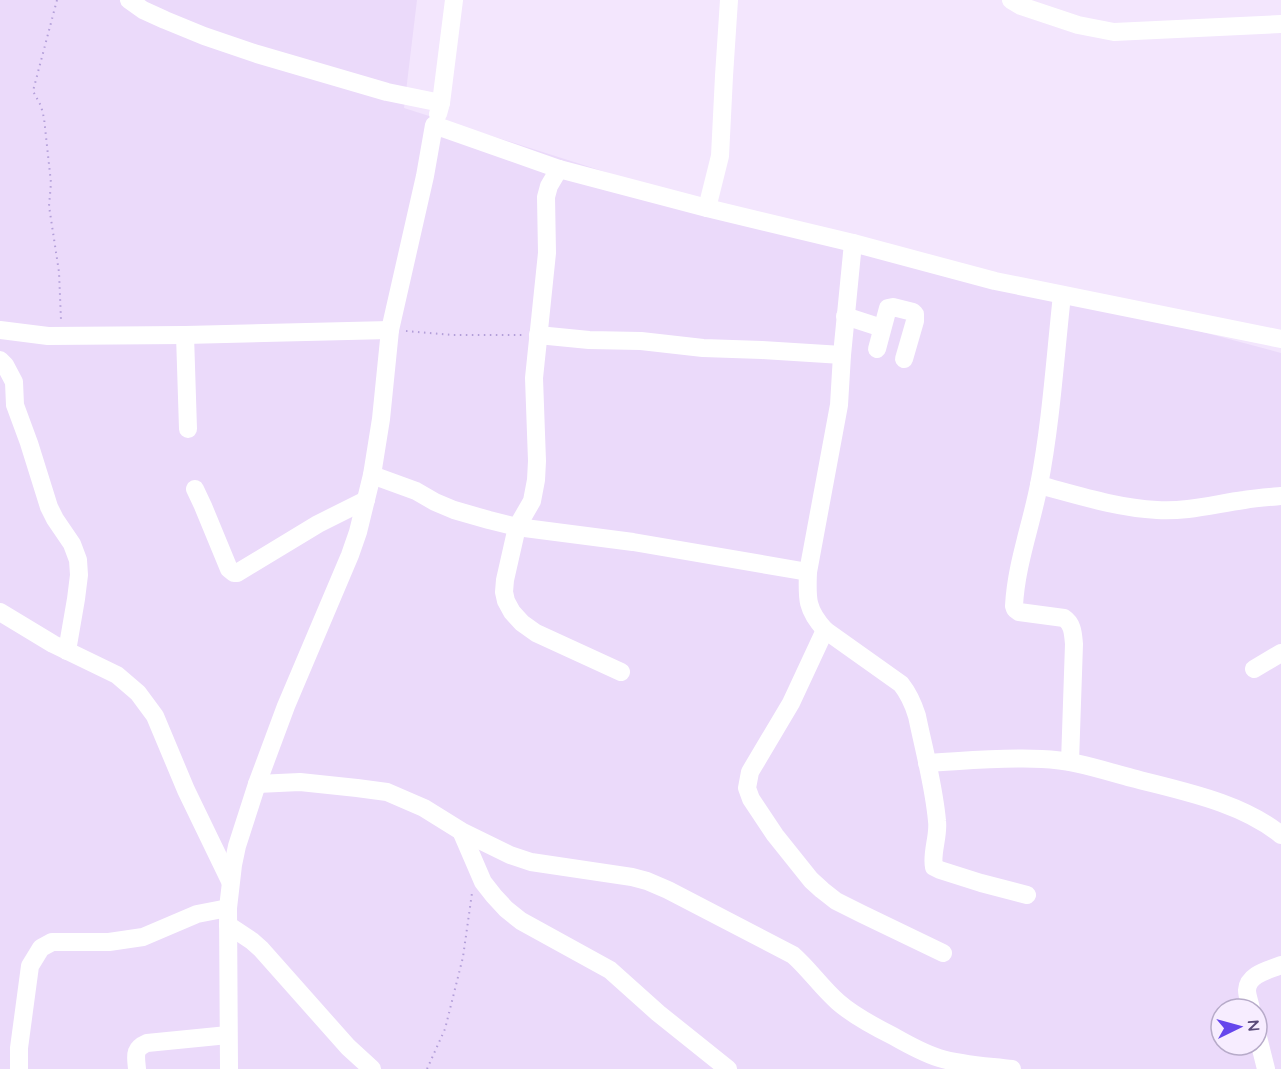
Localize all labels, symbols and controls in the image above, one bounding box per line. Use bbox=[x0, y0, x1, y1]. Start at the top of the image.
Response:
north arrow bbox=[1209, 997, 1269, 1057]
text: N bbox=[1243, 1019, 1264, 1032]

